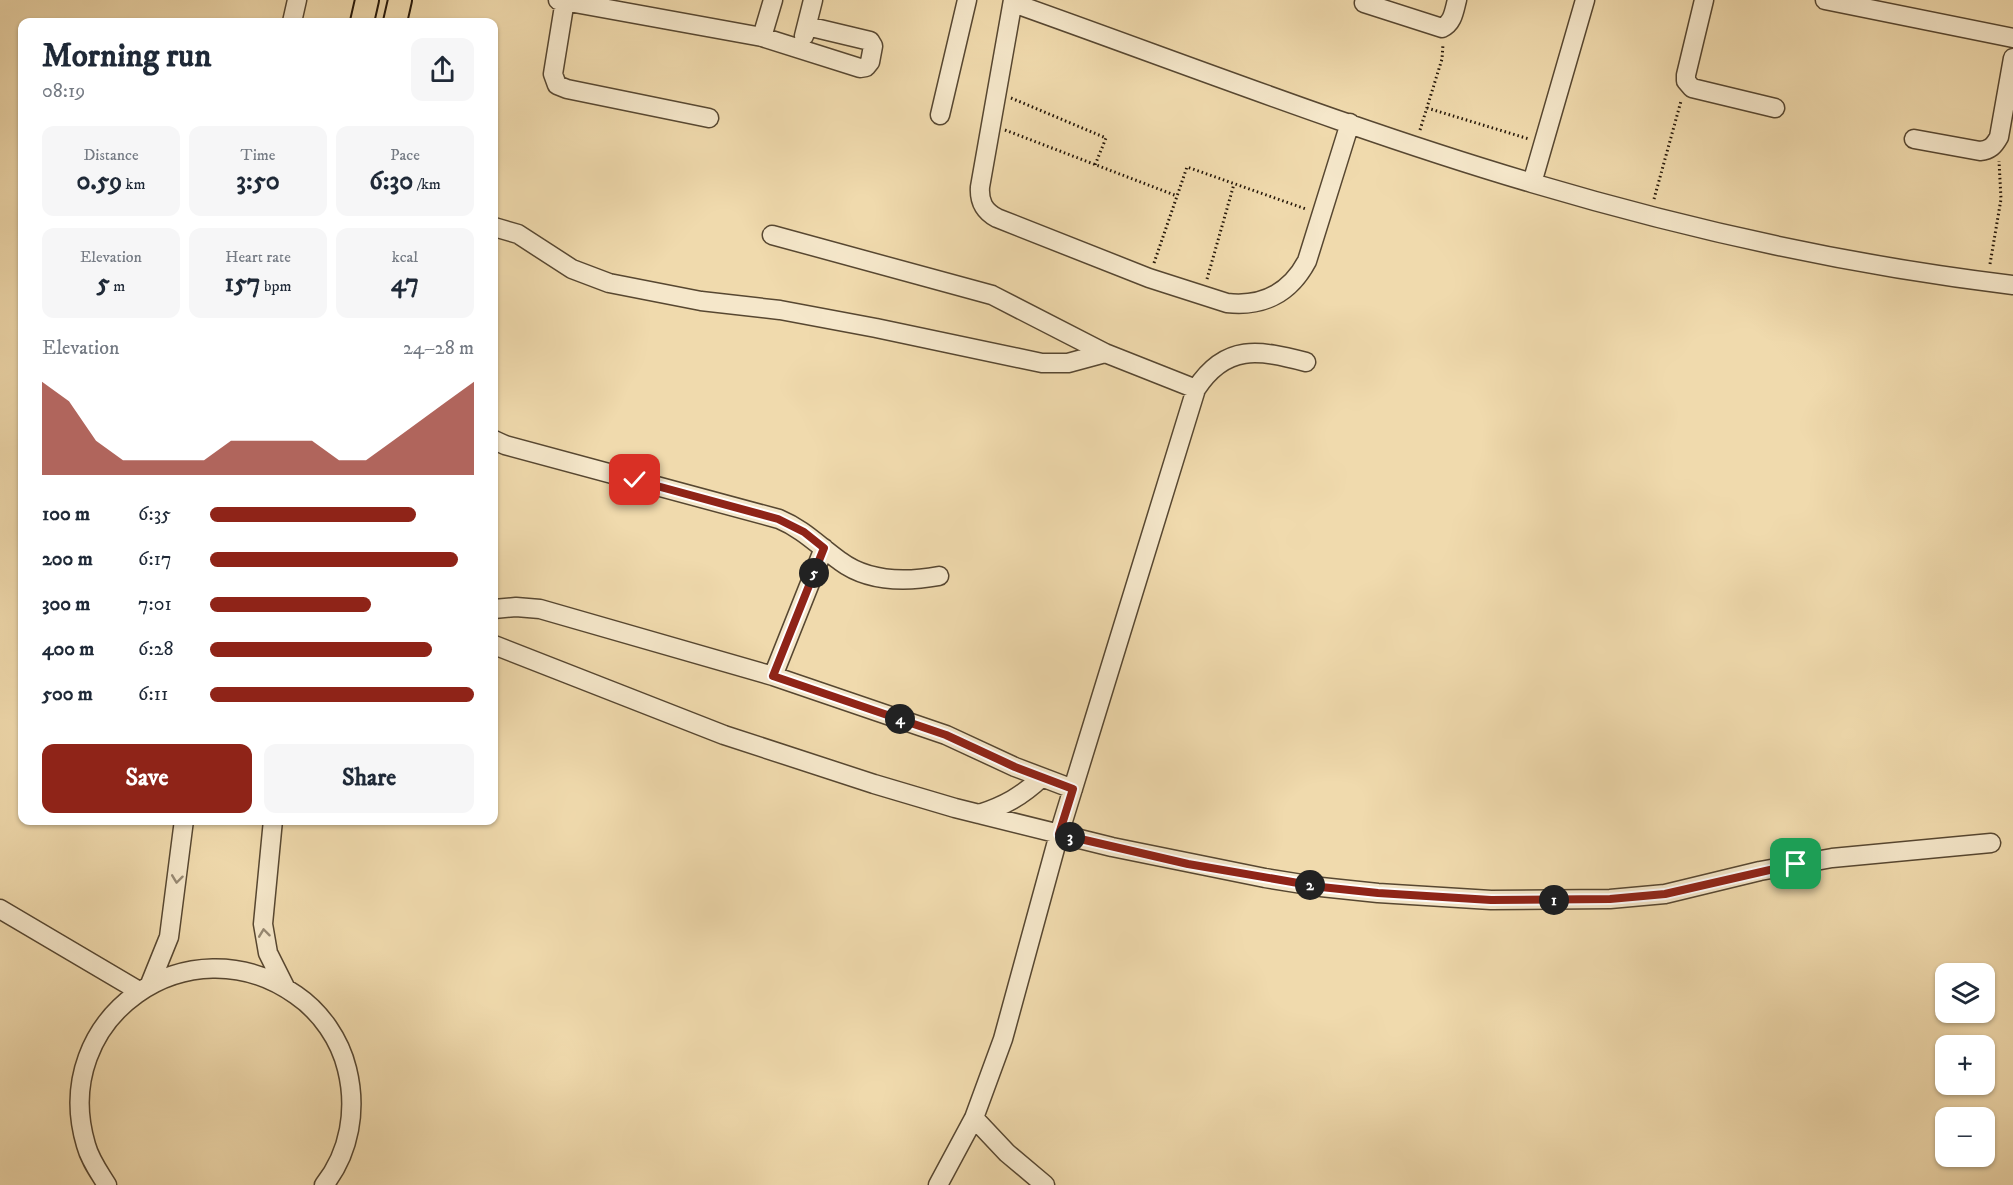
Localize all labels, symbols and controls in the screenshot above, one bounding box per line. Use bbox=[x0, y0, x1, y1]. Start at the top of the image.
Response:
text: Morning run bbox=[42, 36, 211, 77]
button: share bbox=[411, 38, 474, 101]
text: 08:19 bbox=[42, 79, 85, 104]
text: Distance bbox=[83, 145, 139, 165]
text: Time bbox=[241, 145, 275, 165]
text: Pace bbox=[390, 145, 420, 165]
text: 0.59 bbox=[76, 165, 122, 198]
text: 3:50 bbox=[236, 165, 280, 198]
text: 6:30 bbox=[369, 165, 413, 198]
text: km bbox=[122, 174, 146, 194]
text: /km bbox=[413, 174, 441, 194]
text: Elevation bbox=[80, 247, 142, 267]
text: Heart rate bbox=[225, 247, 291, 267]
text: kcal bbox=[392, 247, 418, 267]
text: 5 bbox=[97, 267, 110, 300]
text: 157 bbox=[225, 267, 261, 300]
text: 47 bbox=[391, 267, 419, 300]
text: m bbox=[110, 276, 125, 296]
text: bpm bbox=[261, 276, 292, 296]
text: Elevation bbox=[42, 336, 119, 361]
text: 24–28 m bbox=[403, 336, 474, 361]
pin bbox=[609, 454, 660, 505]
icon: check bbox=[618, 463, 651, 496]
text: 100 m bbox=[42, 502, 90, 527]
text: 6:35 bbox=[138, 502, 171, 527]
text: 200 m bbox=[42, 547, 93, 572]
text: 6:17 bbox=[138, 547, 172, 572]
pin: 5 bbox=[799, 558, 829, 588]
text: 5 bbox=[810, 563, 818, 583]
text: 300 m bbox=[42, 592, 90, 617]
text: 7:01 bbox=[138, 592, 172, 617]
text: 400 m bbox=[42, 637, 94, 662]
text: 6:28 bbox=[138, 637, 173, 662]
text: 500 m bbox=[42, 682, 93, 707]
text: 6:11 bbox=[138, 682, 168, 707]
pin: 4 bbox=[885, 704, 915, 734]
text: 4 bbox=[895, 709, 905, 729]
button: Save bbox=[42, 744, 252, 813]
button: Share bbox=[264, 744, 474, 813]
pin: 3 bbox=[1055, 822, 1085, 852]
text: 3 bbox=[1067, 827, 1073, 847]
pin bbox=[1770, 838, 1821, 889]
icon: arrive bbox=[1779, 847, 1812, 880]
pin: 2 bbox=[1295, 870, 1325, 900]
one-way arrow bbox=[171, 874, 184, 883]
text: 2 bbox=[1306, 875, 1314, 895]
pin: 1 bbox=[1539, 885, 1569, 915]
text: 1 bbox=[1551, 890, 1557, 910]
one-way arrow bbox=[259, 929, 271, 938]
map controls bbox=[1935, 963, 1995, 1167]
button: layers bbox=[1935, 963, 1995, 1023]
button: + bbox=[1935, 1035, 1995, 1095]
button: − bbox=[1935, 1107, 1995, 1167]

